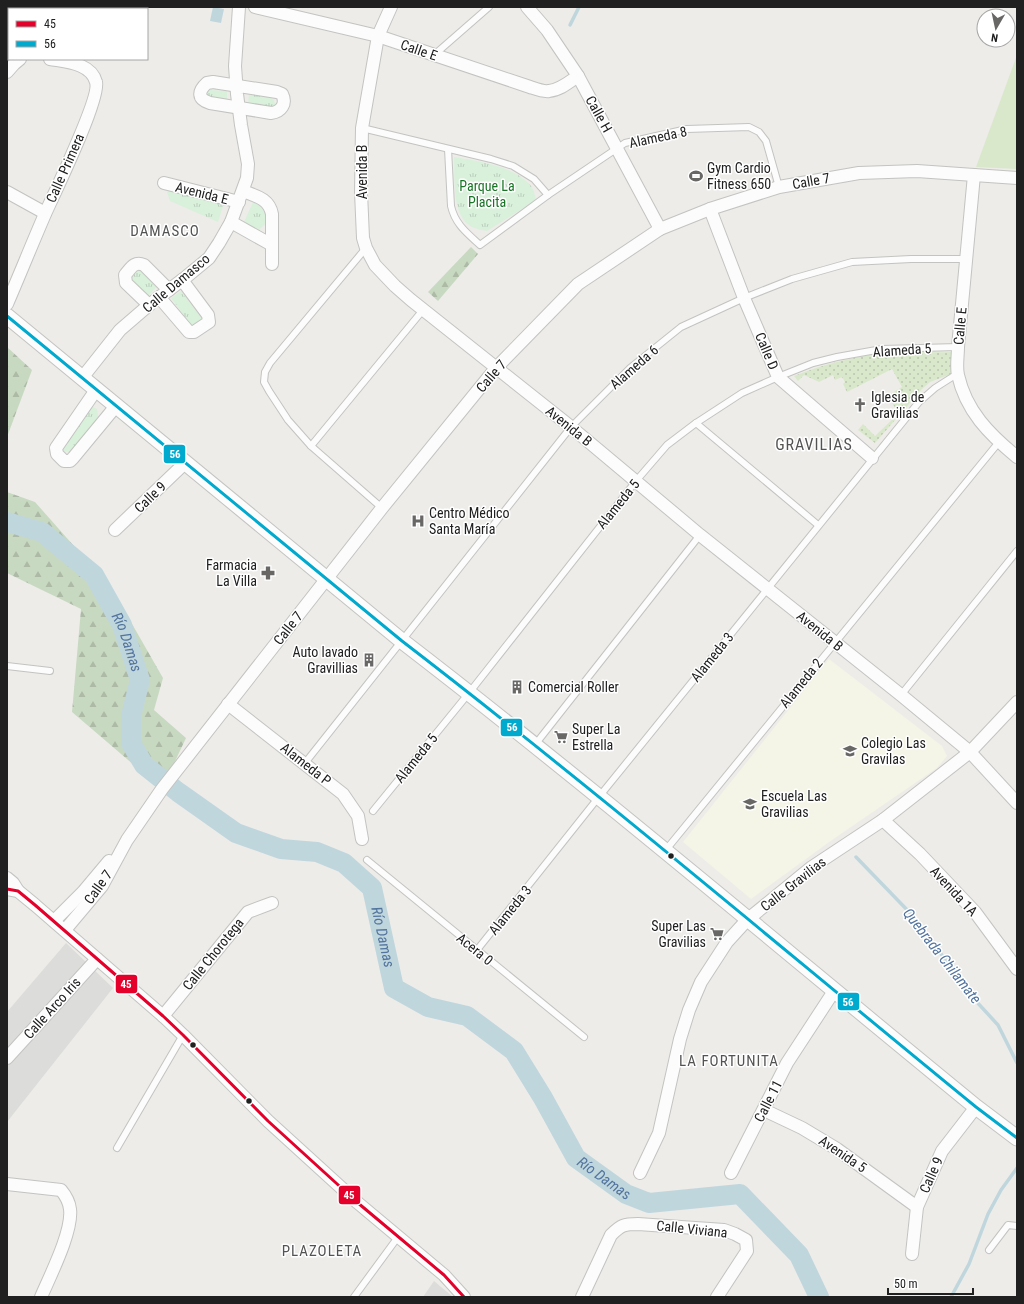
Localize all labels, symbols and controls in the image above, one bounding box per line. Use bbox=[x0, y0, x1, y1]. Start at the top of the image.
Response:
legend bbox=[8, 8, 148, 60]
north arrow bbox=[976, 8, 1016, 48]
text: 45 bbox=[44, 17, 56, 31]
text: N bbox=[990, 30, 999, 44]
street label: Calle E bbox=[399, 36, 440, 64]
text: 56 bbox=[44, 37, 56, 51]
street label: Calle H bbox=[582, 93, 616, 135]
street label: Alameda 8 bbox=[628, 123, 689, 151]
street label: Calle Primera bbox=[43, 131, 87, 205]
street label: Avenida B bbox=[354, 145, 370, 199]
place label: Gym Cardio Fitness 650 bbox=[707, 160, 771, 192]
sports icon: Gym Cardio Fitness 650 bbox=[688, 168, 704, 184]
street label: Calle 7 bbox=[791, 170, 831, 192]
park label: Parque La Placita bbox=[459, 178, 515, 210]
street label: Avenida E bbox=[174, 179, 230, 207]
district label: DAMASCO bbox=[130, 222, 200, 240]
street label: Calle Damasco bbox=[139, 250, 213, 316]
street label: Calle E bbox=[950, 306, 970, 346]
street label: Calle D bbox=[752, 330, 782, 372]
street label: Alameda 5 bbox=[872, 340, 932, 360]
street label: Alameda 6 bbox=[607, 342, 662, 392]
street label: Calle 7 bbox=[473, 356, 509, 395]
place label: Iglesia de Gravilias bbox=[871, 389, 925, 421]
church icon: Iglesia de Gravilias bbox=[852, 397, 868, 413]
street label: Avenida B bbox=[543, 403, 595, 449]
district label: GRAVILIAS bbox=[775, 435, 853, 454]
line badge: 56 bbox=[163, 444, 186, 464]
text: 56 bbox=[169, 448, 181, 461]
street label: Alameda 5 bbox=[593, 476, 643, 532]
street label: Calle 9 bbox=[131, 478, 169, 516]
place label: Centro Médico Santa María bbox=[429, 505, 510, 537]
hospital icon: Centro Médico Santa María bbox=[410, 513, 426, 529]
place label: Farmacia La Villa bbox=[206, 557, 257, 589]
pharmacy icon: Farmacia La Villa bbox=[260, 565, 276, 581]
street label: Calle 7 bbox=[270, 608, 306, 648]
street label: Avenida B bbox=[794, 608, 846, 654]
water label: Río Damas bbox=[108, 609, 146, 674]
street label: Alameda 3 bbox=[687, 629, 737, 685]
place label: Auto lavado Gravillias bbox=[293, 644, 358, 676]
building icon: Auto lavado Gravillias bbox=[361, 652, 377, 668]
street label: Alameda 2 bbox=[776, 655, 826, 711]
building icon: Comercial Roller bbox=[509, 679, 525, 695]
place label: Comercial Roller bbox=[528, 679, 619, 695]
line badge: 56 bbox=[500, 718, 523, 737]
text: 56 bbox=[506, 721, 518, 734]
place label: Super La Estrella bbox=[572, 721, 620, 753]
supermarket icon: Super La Estrella bbox=[553, 729, 569, 745]
street label: Alameda 5 bbox=[391, 730, 441, 786]
place label: Colegio Las Gravilas bbox=[861, 735, 926, 767]
street label: Alameda P bbox=[278, 739, 335, 789]
school or university icon: Colegio Las Gravilas bbox=[842, 743, 858, 759]
place label: Escuela Las Gravilias bbox=[761, 788, 827, 820]
school or university icon: Escuela Las Gravilias bbox=[742, 796, 758, 812]
unlabelled marker bbox=[666, 851, 676, 861]
street label: Calle Gravilias bbox=[757, 854, 829, 914]
street label: Avenida 1A bbox=[927, 863, 981, 919]
street label: Calle 7 bbox=[81, 867, 115, 907]
street label: Alameda 3 bbox=[485, 882, 535, 938]
water label: Río Damas bbox=[367, 905, 398, 970]
water label: Quebrada Chilamate bbox=[899, 905, 985, 1008]
street label: Calle Chorotega bbox=[179, 915, 247, 993]
place label: Super Las Gravilias bbox=[651, 918, 706, 950]
supermarket icon: Super Las Gravilias bbox=[709, 926, 725, 942]
street label: Acera 0 bbox=[454, 930, 496, 968]
street label: Calle Arco Iris bbox=[20, 974, 84, 1042]
line badge: 45 bbox=[115, 974, 138, 994]
text: 45 bbox=[120, 978, 132, 991]
line badge: 56 bbox=[837, 992, 860, 1011]
text: 56 bbox=[842, 996, 854, 1009]
unlabelled marker bbox=[188, 1040, 198, 1050]
district label: LA FORTUNITA bbox=[679, 1052, 779, 1070]
street label: Calle 11 bbox=[751, 1077, 785, 1125]
unlabelled marker bbox=[244, 1096, 254, 1106]
street label: Avenida 5 bbox=[816, 1132, 870, 1176]
water label: Río Damas bbox=[574, 1153, 633, 1204]
street label: Calle 9 bbox=[916, 1154, 946, 1196]
line badge: 45 bbox=[338, 1185, 361, 1205]
text: 45 bbox=[343, 1189, 355, 1202]
street label: Calle Viviana bbox=[656, 1217, 728, 1241]
district label: PLAZOLETA bbox=[282, 1242, 362, 1260]
scale bar bbox=[888, 1270, 973, 1296]
text: 50 m bbox=[894, 1277, 918, 1291]

